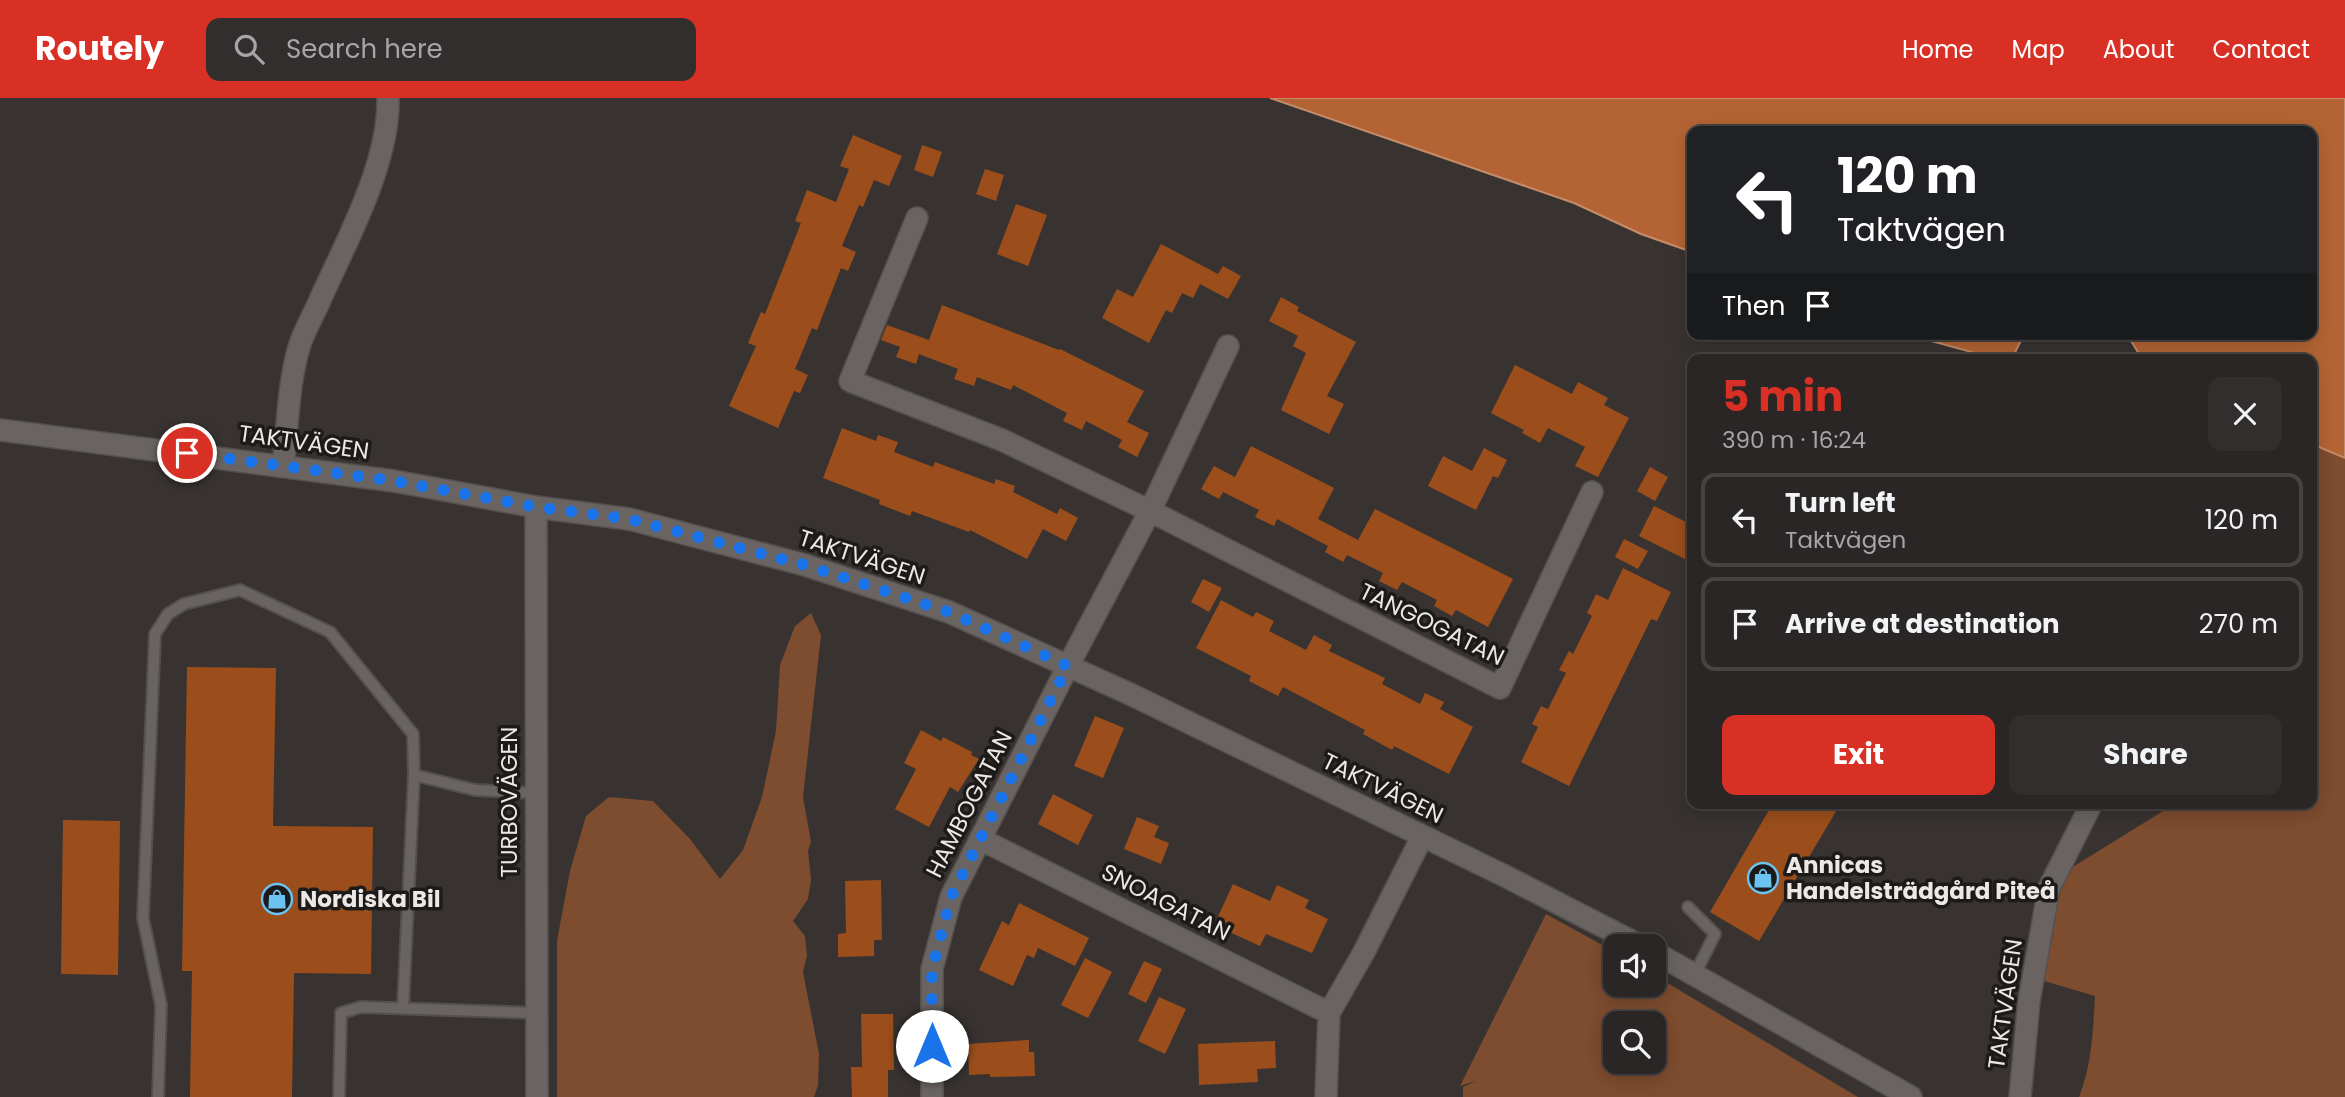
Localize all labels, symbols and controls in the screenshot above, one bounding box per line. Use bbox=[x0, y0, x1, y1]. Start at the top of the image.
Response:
search box bbox=[206, 18, 696, 81]
text: Routely bbox=[35, 25, 164, 72]
icon: search bbox=[230, 30, 268, 68]
text: Search here bbox=[286, 31, 443, 67]
text: Home bbox=[1902, 33, 1974, 66]
text: Map bbox=[2012, 33, 2065, 66]
text: About bbox=[2103, 33, 2174, 66]
text: Contact bbox=[2212, 33, 2310, 66]
text: 120 m bbox=[1837, 142, 1978, 210]
icon: left bbox=[1722, 154, 1813, 245]
text: Taktvägen bbox=[1837, 207, 2006, 252]
icon: arrive bbox=[1799, 287, 1837, 325]
text: Then bbox=[1722, 288, 1785, 324]
text: 5 min bbox=[1722, 367, 1843, 426]
button: close bbox=[2208, 377, 2282, 451]
street label: TAKTVÄGEN bbox=[237, 417, 371, 467]
pin bbox=[157, 423, 217, 483]
text: 390 m · 16:24 bbox=[1722, 424, 1866, 456]
icon: arrive bbox=[168, 434, 206, 472]
text: Turn left bbox=[1785, 485, 1896, 521]
icon: left bbox=[1726, 501, 1764, 539]
text: 120 m bbox=[2205, 502, 2278, 538]
street label: TAKTVÄGEN bbox=[795, 522, 929, 592]
text: Taktvägen bbox=[1785, 524, 1906, 556]
street label: TANGOGATAN bbox=[1354, 575, 1510, 673]
icon: arrive bbox=[1726, 605, 1764, 643]
text: Arrive at destination bbox=[1785, 606, 2060, 642]
text: 270 m bbox=[2199, 606, 2278, 642]
button: Exit bbox=[1722, 715, 1995, 795]
button: Share bbox=[2009, 715, 2282, 795]
street label: HAMBOGATAN bbox=[918, 725, 1020, 883]
street label: TURBOVÄGEN bbox=[493, 726, 525, 878]
street label: TAKTVÄGEN bbox=[1317, 745, 1449, 831]
place label: Annicas Handelsträdgård Piteå bbox=[1786, 849, 2056, 907]
street label: SNOAGATAN bbox=[1096, 856, 1236, 948]
shop icon: Annicas Handelsträdgård Piteå bbox=[1746, 861, 1780, 895]
shop icon: Nordiska Bil bbox=[260, 882, 294, 916]
place label: Nordiska Bil bbox=[300, 883, 440, 915]
map controls bbox=[1603, 934, 1666, 1074]
button: sound bbox=[1603, 934, 1666, 997]
street label: TAKTVÄGEN bbox=[1980, 937, 2030, 1071]
position arrow bbox=[895, 1009, 969, 1083]
button: search bbox=[1603, 1011, 1666, 1074]

